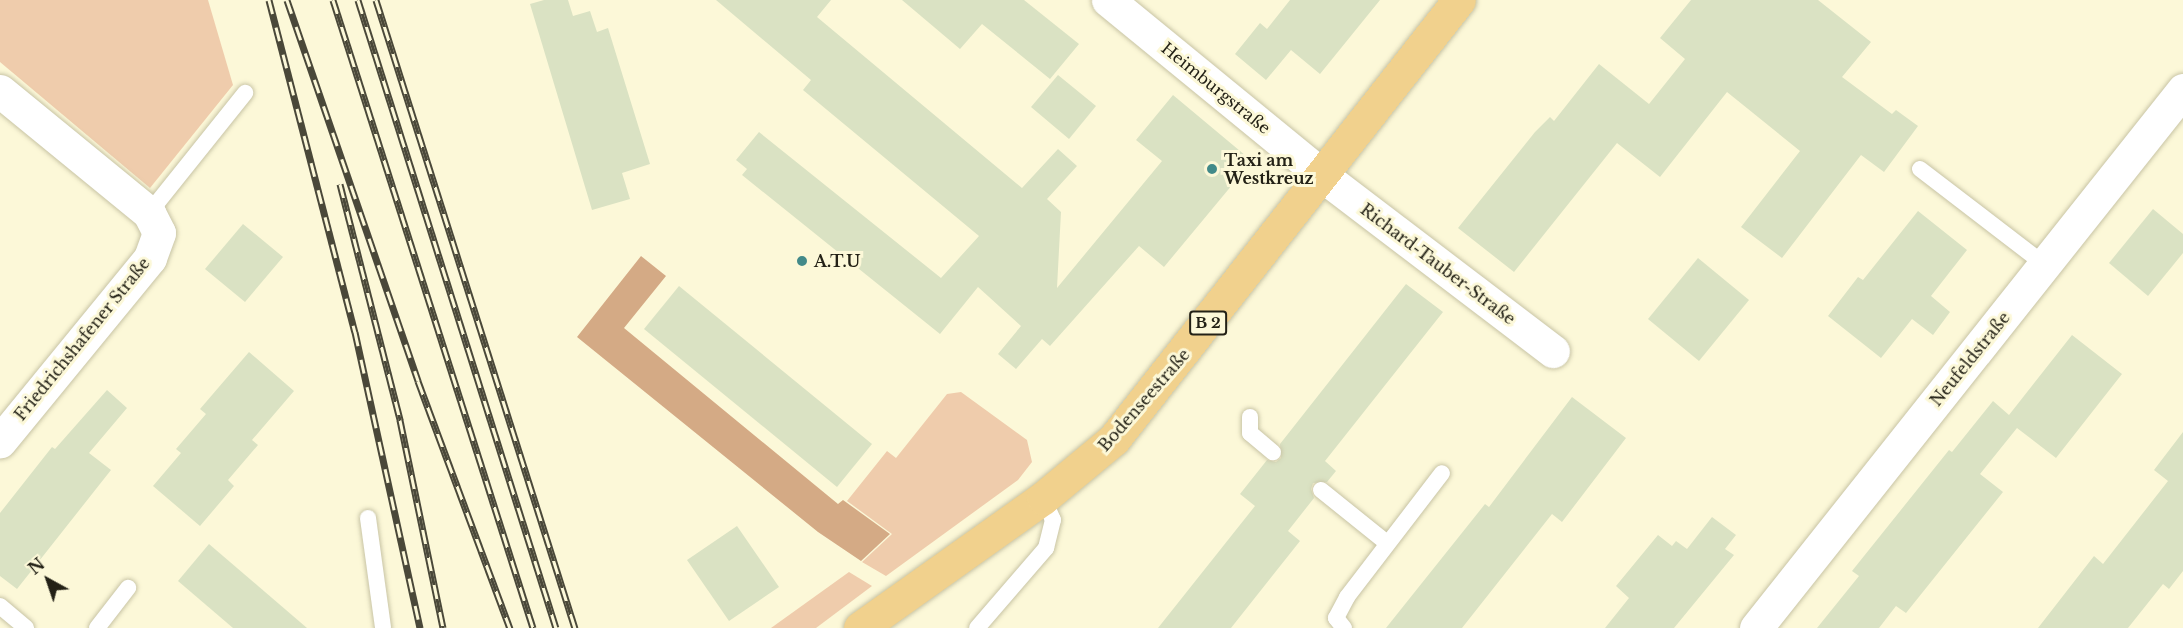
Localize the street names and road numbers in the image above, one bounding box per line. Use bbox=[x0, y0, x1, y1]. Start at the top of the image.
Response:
street label: Heimburgstraße bbox=[1158, 38, 1274, 138]
street label: Richard-Tauber-Straße bbox=[1357, 200, 1519, 328]
street label: Friedrichshafener Straße bbox=[10, 254, 154, 424]
street label: Neufeldstraße bbox=[1926, 308, 2014, 410]
road number: B 2 bbox=[1188, 311, 1228, 335]
street label: Bodenseestraße bbox=[1094, 345, 1194, 455]

